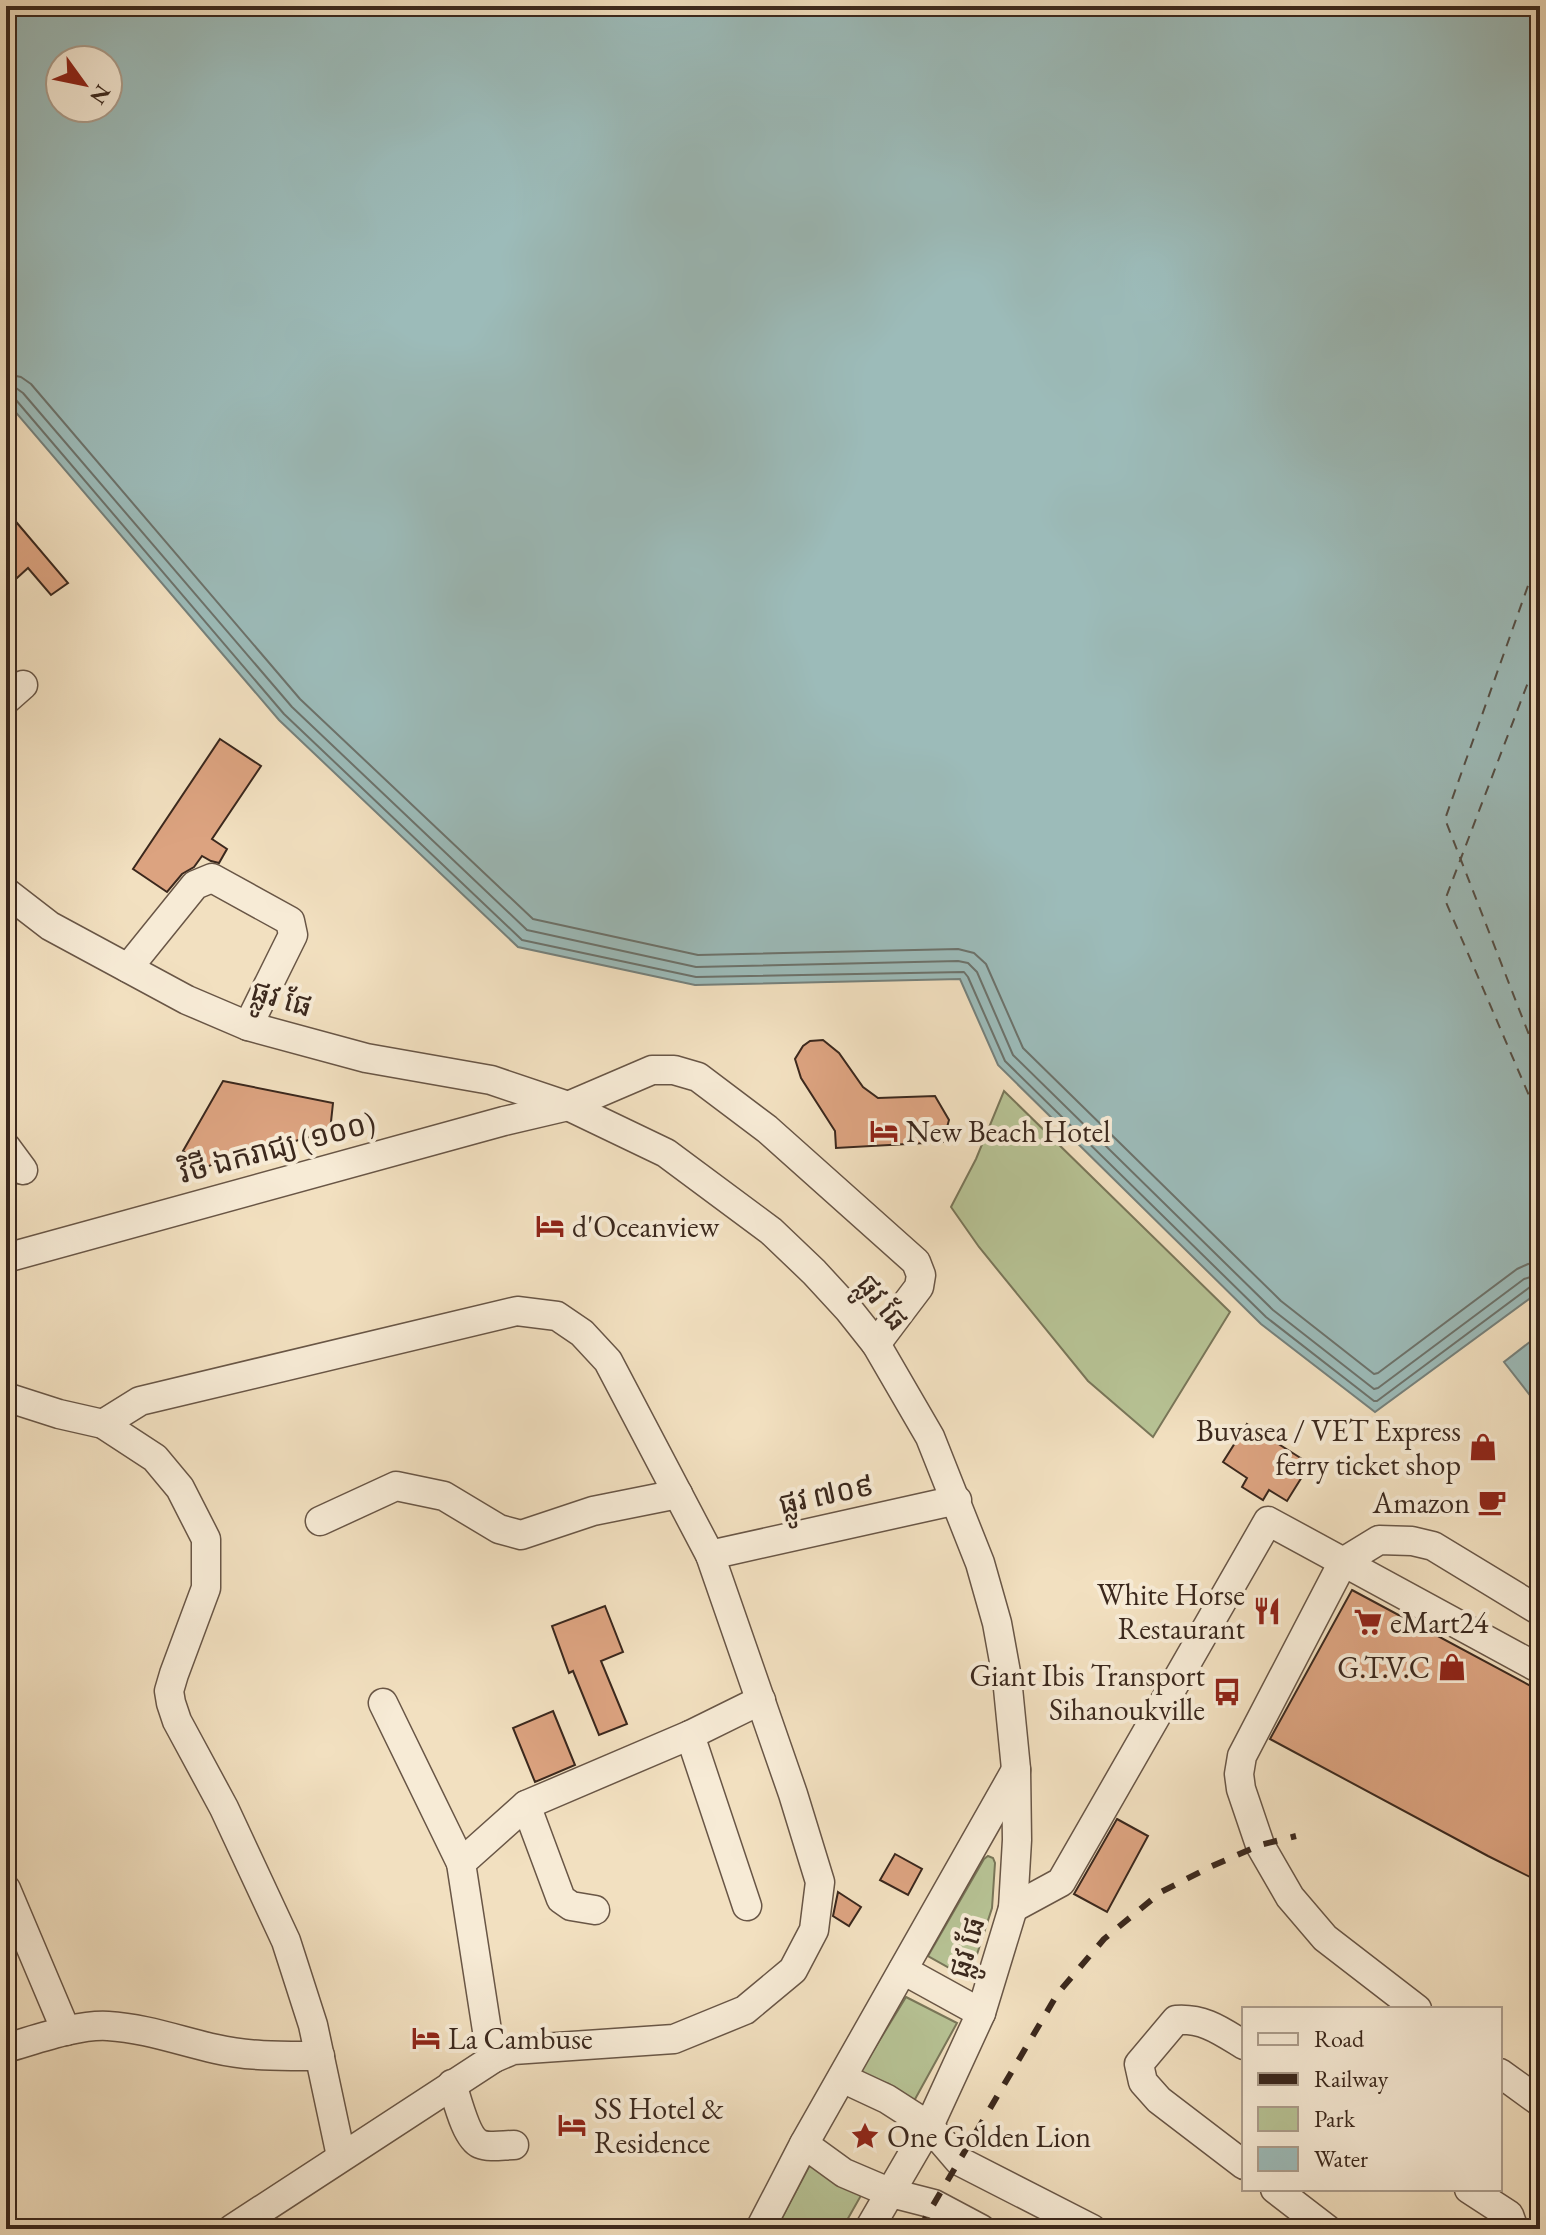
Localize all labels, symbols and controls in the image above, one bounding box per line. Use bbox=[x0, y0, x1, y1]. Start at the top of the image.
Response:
north arrow bbox=[44, 44, 124, 124]
text: N bbox=[83, 79, 117, 110]
street label: ផ្លូវ ផែ bbox=[244, 970, 318, 1032]
street label: វិថី ឯករាជ្យ (១០០) bbox=[174, 1102, 379, 1192]
place label: New Beach Hotel bbox=[906, 1112, 1110, 1151]
hotel icon: New Beach Hotel bbox=[869, 1116, 899, 1146]
place label: d'Oceanview bbox=[572, 1207, 720, 1246]
hotel icon: d'Oceanview bbox=[535, 1211, 565, 1241]
street label: ផ្លូវ ផែ bbox=[843, 1265, 918, 1343]
place label: Buvasea / VET Express ferry ticket shop bbox=[1196, 1411, 1461, 1484]
shop icon: Buvasea / VET Express ferry ticket shop bbox=[1468, 1432, 1498, 1462]
street label: ផ្លូវ ៧០៩ bbox=[775, 1465, 879, 1530]
place label: Amazon bbox=[1372, 1483, 1470, 1522]
cafe icon: Amazon bbox=[1477, 1487, 1507, 1517]
place label: White Horse Restaurant bbox=[1097, 1575, 1246, 1648]
restaurant icon: White Horse Restaurant bbox=[1252, 1596, 1282, 1626]
place label: eMart24 bbox=[1390, 1603, 1489, 1642]
supermarket icon: eMart24 bbox=[1353, 1607, 1383, 1637]
place label: G.T.V.C bbox=[1337, 1648, 1430, 1687]
shop icon: G.T.V.C bbox=[1437, 1652, 1467, 1682]
place label: Giant Ibis Transport Sihanoukville bbox=[969, 1656, 1206, 1729]
bus stop icon: Giant Ibis Transport Sihanoukville bbox=[1212, 1677, 1242, 1707]
street label: ផ្លូវ ផែ bbox=[938, 1911, 1000, 1985]
legend bbox=[1242, 2007, 1502, 2191]
place label: La Cambuse bbox=[448, 2019, 593, 2058]
hotel icon: La Cambuse bbox=[411, 2023, 441, 2053]
text: Road bbox=[1314, 2023, 1365, 2054]
text: Railway bbox=[1314, 2063, 1389, 2094]
place label: SS Hotel & Residence bbox=[594, 2089, 724, 2162]
text: Park bbox=[1314, 2103, 1356, 2134]
hotel icon: SS Hotel & Residence bbox=[557, 2110, 587, 2140]
place label: One Golden Lion bbox=[887, 2117, 1091, 2156]
place icon: One Golden Lion bbox=[850, 2121, 880, 2151]
text: Water bbox=[1314, 2143, 1368, 2174]

